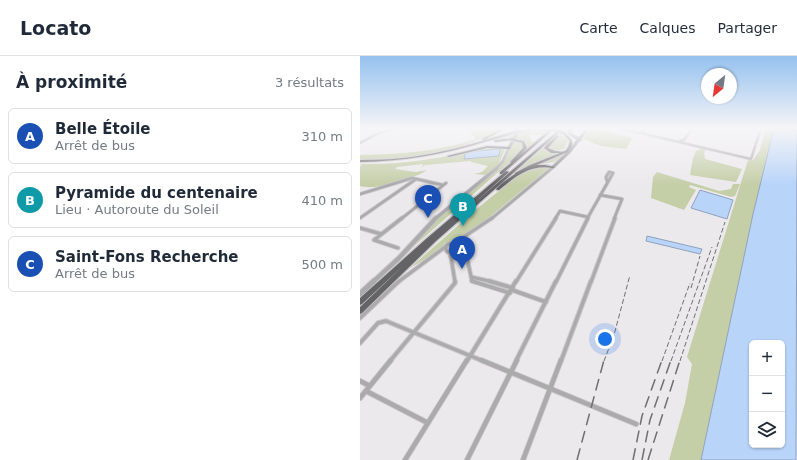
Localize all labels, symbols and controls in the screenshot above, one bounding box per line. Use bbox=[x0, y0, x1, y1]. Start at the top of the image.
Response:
text: Locato bbox=[20, 17, 91, 39]
text: Carte bbox=[579, 20, 618, 36]
text: Calques bbox=[640, 20, 696, 36]
text: Partager bbox=[718, 20, 777, 36]
north arrow bbox=[701, 68, 737, 104]
text: À proximité bbox=[16, 72, 127, 92]
text: 3 résultats bbox=[275, 75, 344, 90]
text: Belle Étoile bbox=[55, 120, 150, 138]
text: A bbox=[25, 129, 35, 144]
text: 310 m bbox=[301, 129, 343, 144]
text: Arrêt de bus bbox=[55, 138, 135, 153]
text: Pyramide du centenaire bbox=[55, 184, 258, 202]
pin: C bbox=[415, 185, 441, 218]
text: B bbox=[25, 193, 35, 208]
text: 410 m bbox=[301, 193, 343, 208]
pin: B bbox=[450, 193, 476, 226]
text: Lieu · Autoroute du Soleil bbox=[55, 202, 219, 217]
pin: A bbox=[449, 236, 475, 269]
text: Saint-Fons Recherche bbox=[55, 248, 239, 266]
text: C bbox=[25, 257, 35, 272]
text: 500 m bbox=[301, 257, 343, 272]
text: Arrêt de bus bbox=[55, 266, 135, 281]
your location bbox=[595, 329, 615, 349]
map controls bbox=[749, 340, 785, 448]
button: + bbox=[749, 340, 785, 376]
button: − bbox=[749, 376, 785, 412]
button: layers bbox=[749, 412, 785, 448]

